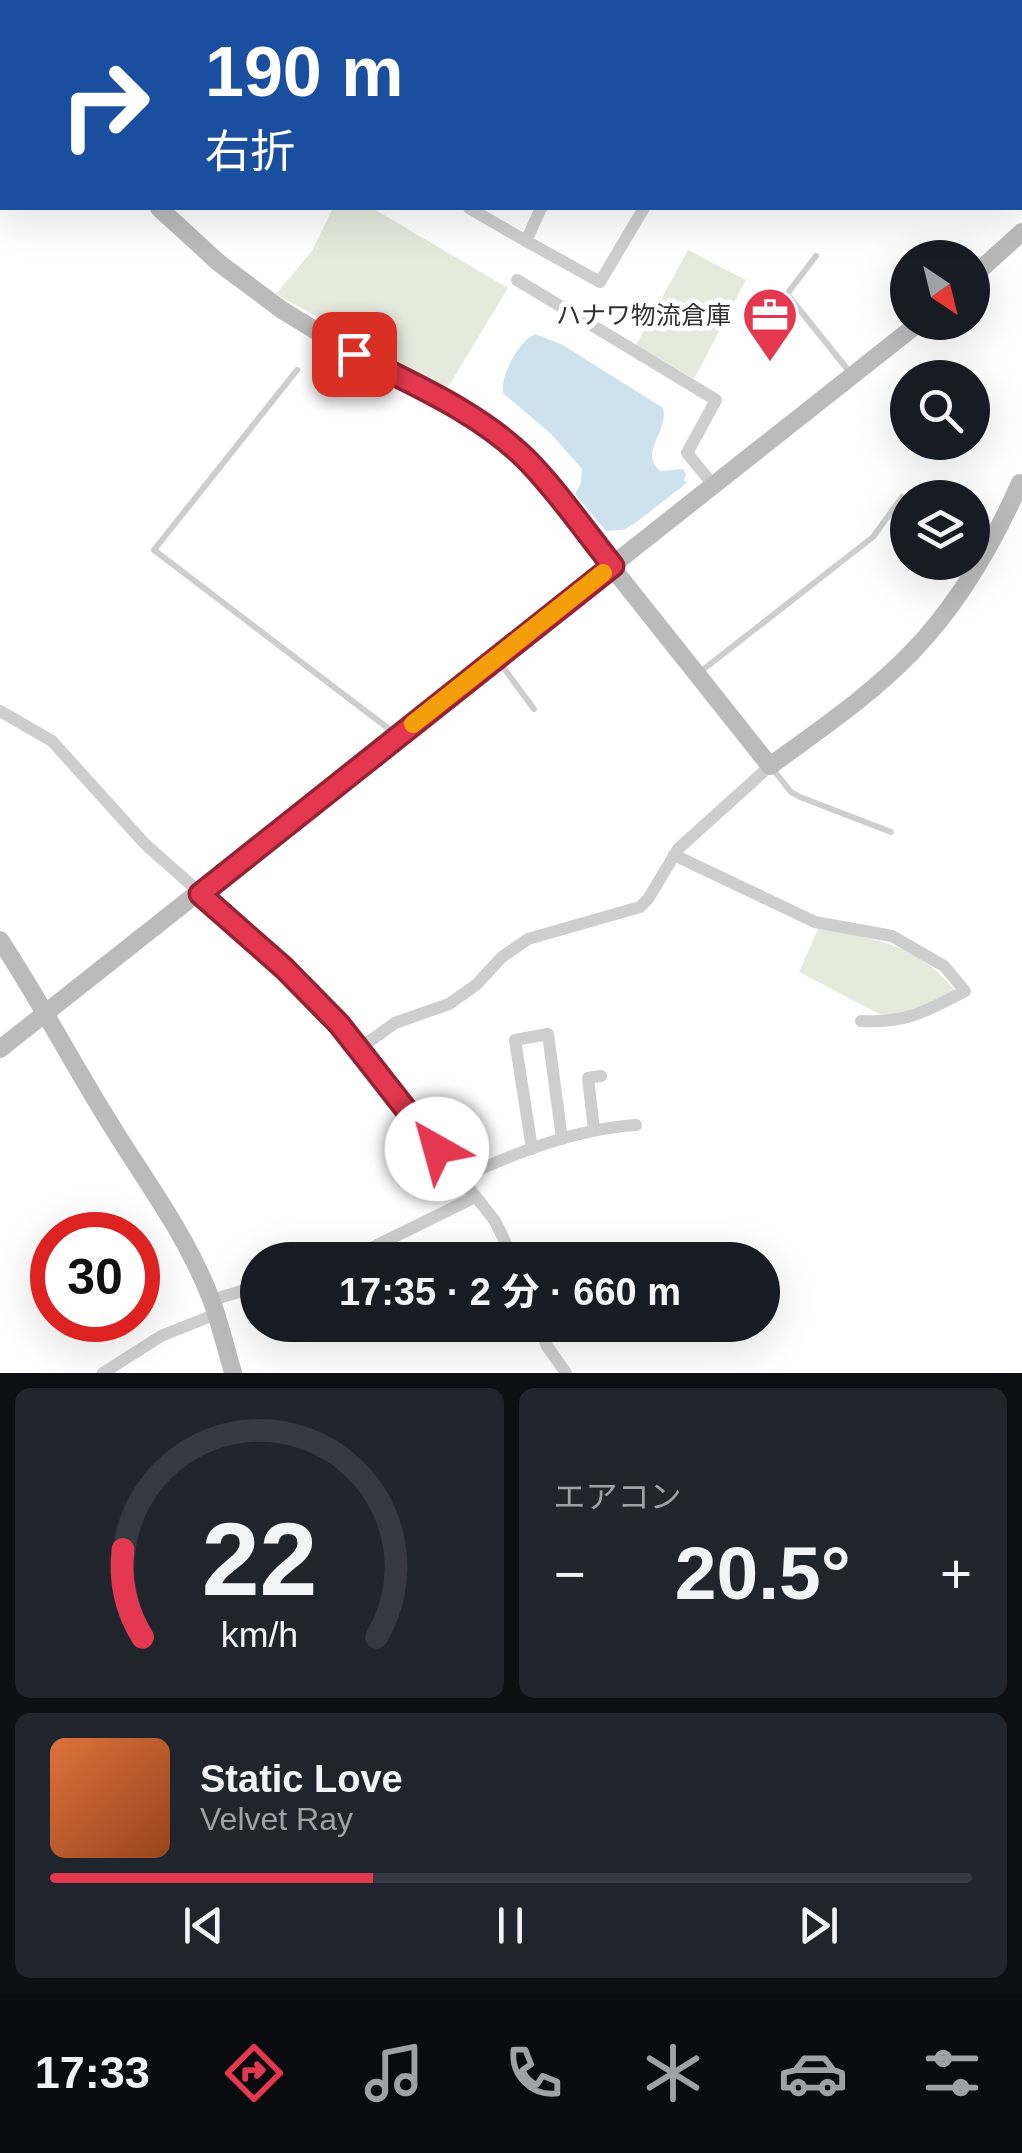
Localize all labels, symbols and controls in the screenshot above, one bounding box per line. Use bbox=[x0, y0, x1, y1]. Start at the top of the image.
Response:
text: 190 m bbox=[205, 33, 403, 111]
icon: right bbox=[40, 40, 170, 170]
text: 右折 bbox=[205, 126, 295, 177]
north arrow bbox=[890, 240, 990, 340]
map controls bbox=[890, 240, 990, 580]
office icon: ハナワ物流倉庫 bbox=[740, 285, 800, 364]
place label: ハナワ物流倉庫 bbox=[556, 301, 731, 329]
pin bbox=[312, 312, 397, 397]
icon: arrive bbox=[327, 327, 382, 382]
button: search bbox=[890, 360, 990, 460]
button: layers bbox=[890, 480, 990, 580]
position arrow bbox=[385, 1097, 489, 1201]
speed limit sign: 30 bbox=[30, 1212, 160, 1342]
text: 17:35 · 2 分 · 660 m bbox=[339, 1271, 681, 1313]
text: エアコン bbox=[554, 1479, 682, 1515]
text: 22 bbox=[201, 1501, 317, 1617]
text: 20.5° bbox=[675, 1531, 851, 1615]
text: − bbox=[554, 1543, 586, 1605]
text: + bbox=[940, 1543, 972, 1605]
text: km/h bbox=[221, 1615, 298, 1655]
text: Static Love bbox=[200, 1758, 403, 1800]
text: Velvet Ray bbox=[200, 1801, 353, 1837]
icon: previous bbox=[176, 1898, 231, 1953]
icon: pause bbox=[483, 1898, 538, 1953]
icon: next bbox=[791, 1898, 846, 1953]
icon: directions bbox=[219, 2038, 289, 2108]
icon: music bbox=[359, 2038, 429, 2108]
icon: phone bbox=[499, 2038, 569, 2108]
icon: climate bbox=[638, 2038, 708, 2108]
icon: car bbox=[778, 2038, 848, 2108]
icon: filters bbox=[917, 2038, 987, 2108]
text: 17:33 bbox=[35, 2047, 150, 2098]

